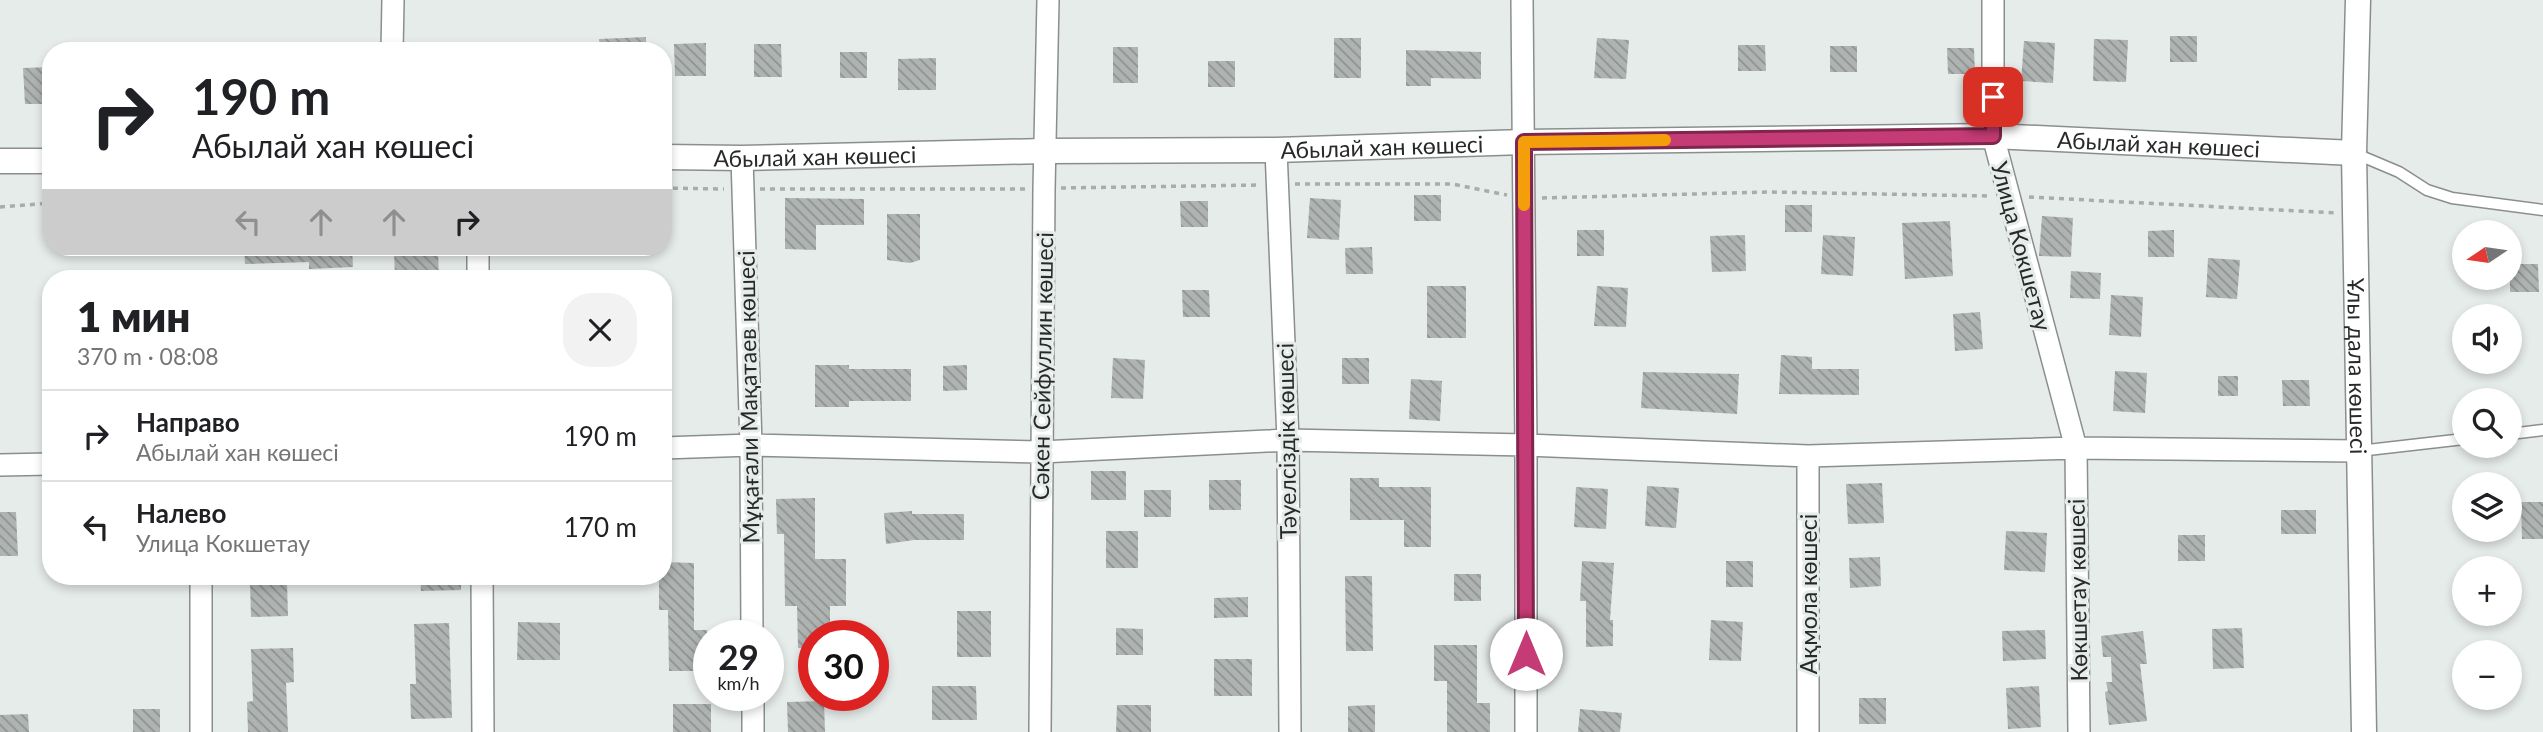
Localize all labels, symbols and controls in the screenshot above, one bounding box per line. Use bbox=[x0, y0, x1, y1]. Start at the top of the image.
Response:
text: 190 m bbox=[192, 67, 330, 125]
pin bbox=[1963, 67, 2023, 127]
icon: right bbox=[77, 70, 168, 161]
icon: arrive bbox=[1974, 78, 2012, 116]
street label: Абылай хан көшесі bbox=[2057, 125, 2261, 163]
text: Абылай хан көшесі bbox=[192, 126, 474, 165]
street label: Абылай хан көшесі bbox=[1280, 129, 1484, 164]
street label: Абылай хан көшесі bbox=[713, 140, 917, 172]
street label: Улица Кокшетау bbox=[1986, 158, 2058, 334]
icon: left bbox=[229, 203, 267, 241]
icon: ahead bbox=[302, 203, 340, 241]
icon: ahead bbox=[375, 203, 413, 241]
icon: right bbox=[448, 203, 486, 241]
north arrow bbox=[2452, 220, 2522, 290]
map controls bbox=[2452, 220, 2522, 710]
street label: Сәкен Сейфуллин көшесі bbox=[1026, 232, 1058, 500]
street label: Мұқағали Мақатаев көшесі bbox=[731, 250, 765, 544]
street label: Ұлы дала көшесі bbox=[2342, 277, 2373, 455]
text: 1 мин bbox=[77, 291, 191, 341]
button: close bbox=[563, 293, 637, 367]
button: sound bbox=[2452, 304, 2522, 374]
text: 370 m · 08:08 bbox=[77, 342, 219, 370]
street label: Тәуелсіздік көшесі bbox=[1270, 343, 1302, 539]
button: search bbox=[2452, 388, 2522, 458]
text: Направо bbox=[136, 406, 240, 438]
icon: right bbox=[77, 417, 115, 455]
text: 190 m bbox=[564, 420, 637, 452]
text: Абылай хан көшесі bbox=[136, 438, 339, 466]
button: layers bbox=[2452, 472, 2522, 542]
text: Налево bbox=[136, 497, 226, 529]
street label: Көкшетау көшесі bbox=[2061, 498, 2093, 682]
icon: left bbox=[77, 508, 115, 546]
text: 170 m bbox=[564, 511, 637, 543]
street label: Ақмола көшесі bbox=[1794, 514, 1822, 674]
text: Улица Кокшетау bbox=[136, 529, 310, 557]
button: + bbox=[2452, 556, 2522, 626]
position arrow bbox=[1489, 617, 1563, 691]
speed limit sign: 30 bbox=[798, 620, 889, 711]
text: 29 bbox=[718, 635, 759, 677]
button: − bbox=[2452, 640, 2522, 710]
text: km/h bbox=[717, 672, 760, 694]

